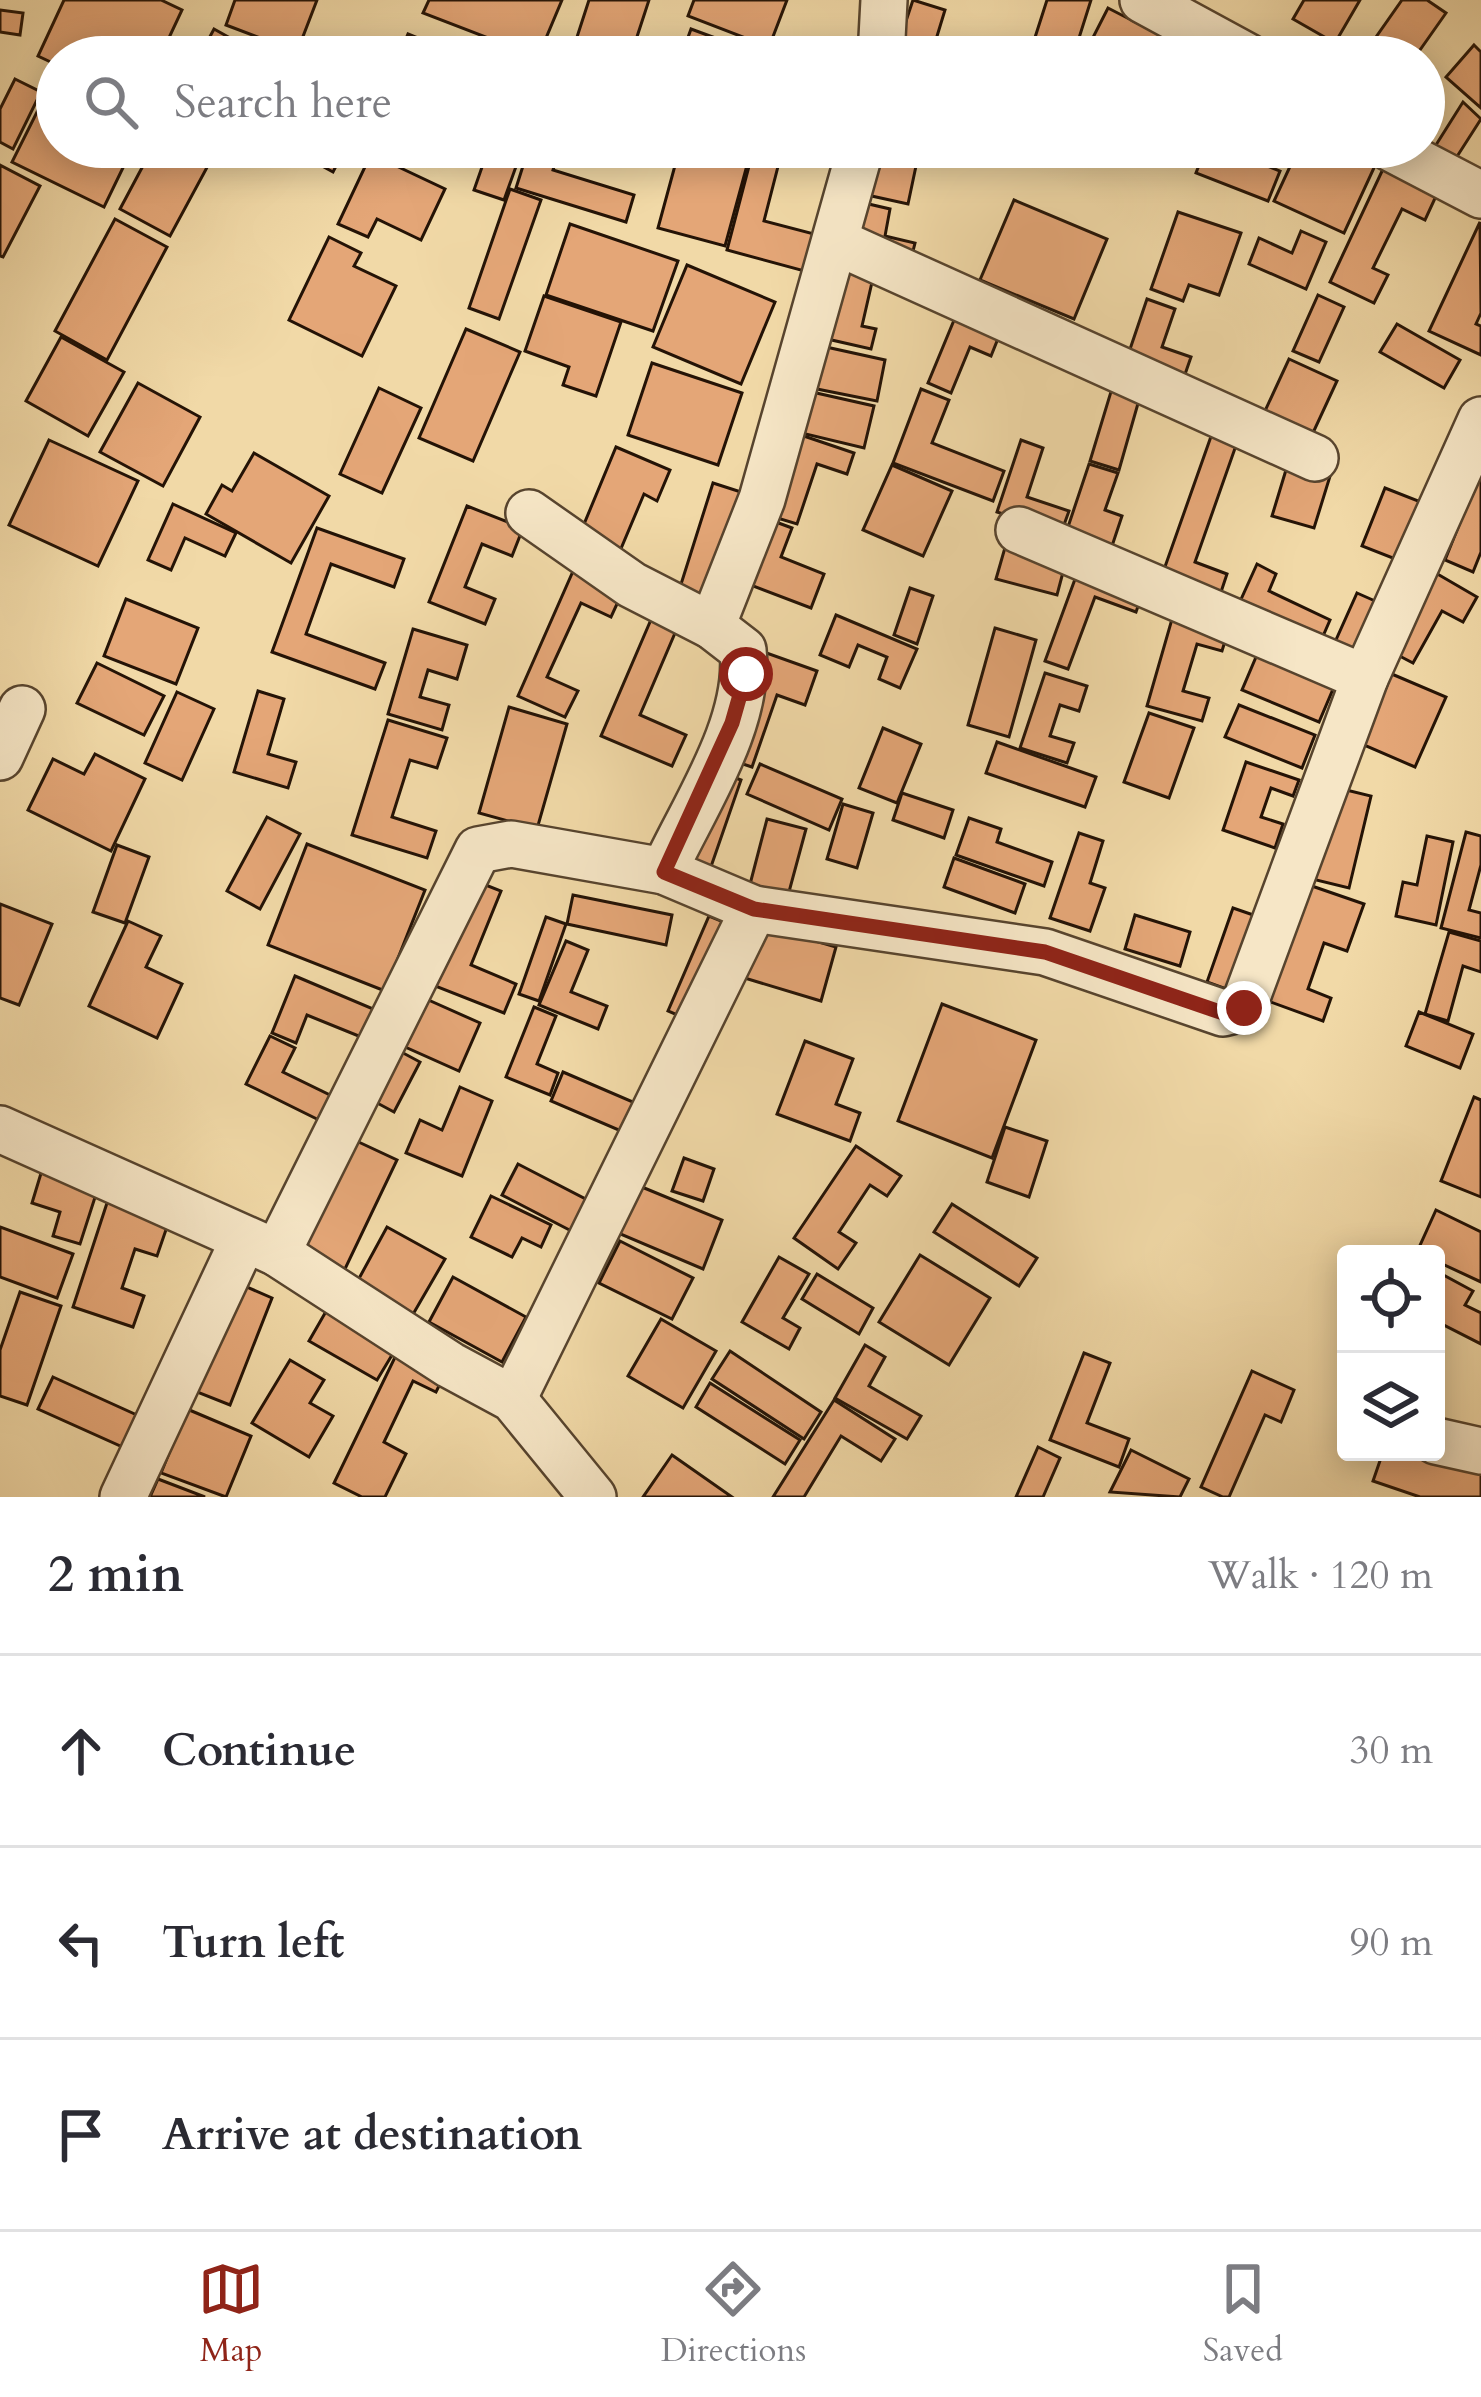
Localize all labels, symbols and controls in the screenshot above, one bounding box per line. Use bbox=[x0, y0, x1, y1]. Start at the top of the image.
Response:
search box bbox=[36, 36, 1445, 168]
icon: search bbox=[78, 69, 144, 135]
text: Search here bbox=[174, 72, 392, 133]
route start bbox=[719, 647, 773, 701]
route end bbox=[1217, 981, 1271, 1035]
map controls bbox=[1337, 1245, 1445, 1461]
button: locate bbox=[1337, 1245, 1445, 1353]
button: layers bbox=[1337, 1353, 1445, 1461]
text: 2 min bbox=[48, 1540, 184, 1610]
text: Walk · 120 m bbox=[1208, 1549, 1433, 1602]
icon: ahead bbox=[48, 1718, 114, 1784]
text: Continue bbox=[162, 1720, 356, 1781]
text: 30 m bbox=[1350, 1724, 1433, 1777]
icon: left bbox=[48, 1910, 114, 1976]
text: Turn left bbox=[162, 1912, 344, 1973]
text: 90 m bbox=[1350, 1916, 1433, 1969]
icon: arrive bbox=[48, 2102, 114, 2168]
text: Arrive at destination bbox=[162, 2104, 582, 2165]
tab: Map bbox=[198, 2256, 264, 2373]
tab: Directions bbox=[661, 2256, 806, 2373]
tab: Saved bbox=[1203, 2256, 1283, 2373]

